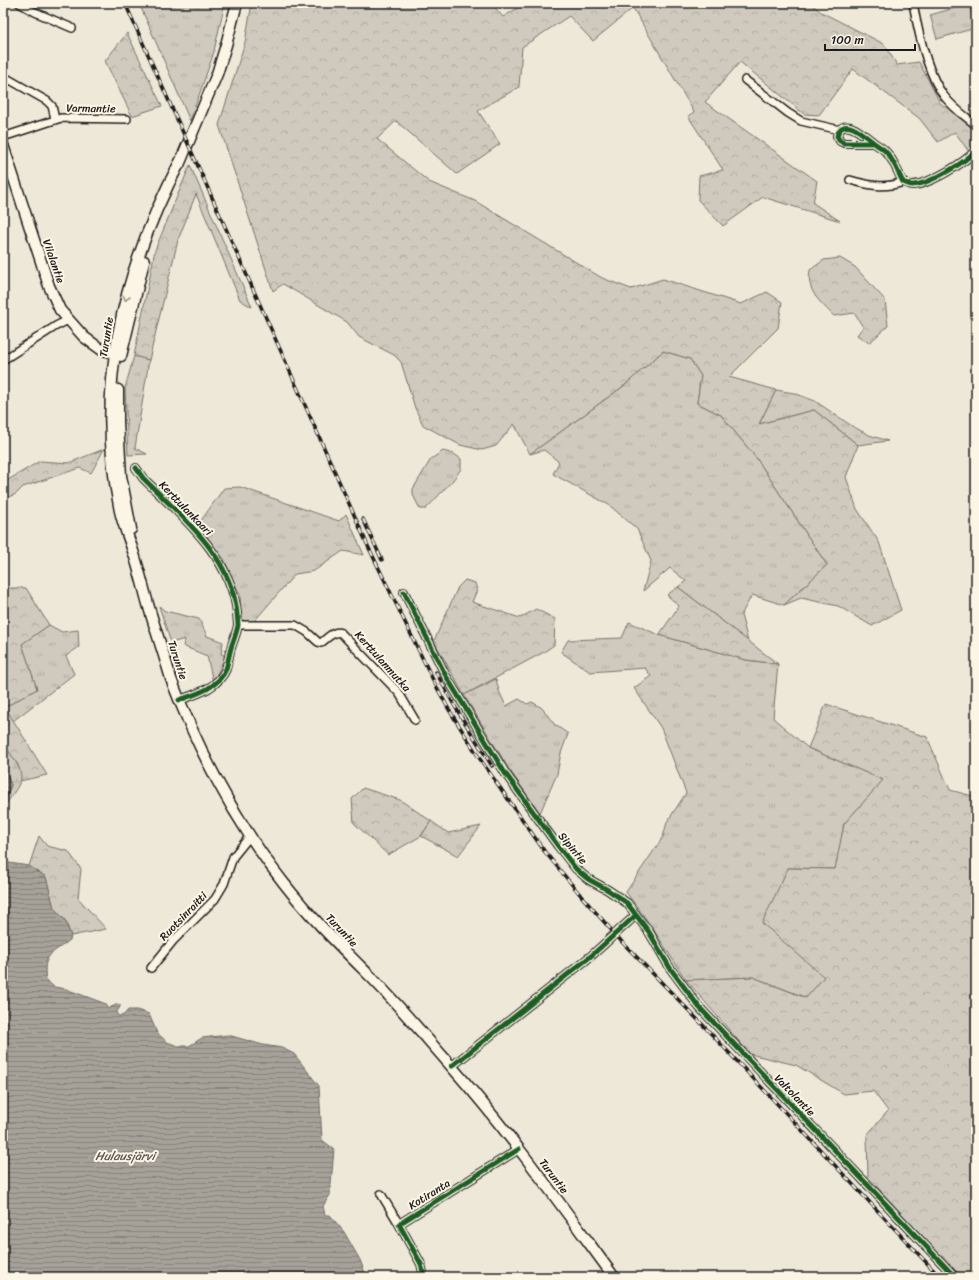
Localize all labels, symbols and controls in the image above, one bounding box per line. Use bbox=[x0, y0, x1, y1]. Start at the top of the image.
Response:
scale bar bbox=[825, 26, 915, 52]
text: 100 m bbox=[831, 29, 864, 51]
street label: Varmantie bbox=[66, 99, 116, 118]
street label: Viialantie bbox=[37, 237, 70, 286]
one-way arrow bbox=[122, 295, 131, 302]
street label: Turuntie bbox=[94, 315, 119, 359]
street label: Kerttulankaari bbox=[154, 476, 218, 541]
street label: Kerttulanmutka bbox=[350, 626, 416, 697]
street label: Turuntie bbox=[162, 638, 193, 683]
street label: Sipintie bbox=[553, 828, 592, 869]
street label: Ruotsinraitti bbox=[155, 887, 212, 945]
street label: Turuntie bbox=[321, 909, 363, 952]
street label: Valtolantie bbox=[769, 1070, 820, 1121]
water label: Hulausjärvi bbox=[95, 1145, 158, 1167]
street label: Turuntie bbox=[534, 1154, 574, 1198]
street label: Kotiranta bbox=[405, 1174, 454, 1215]

